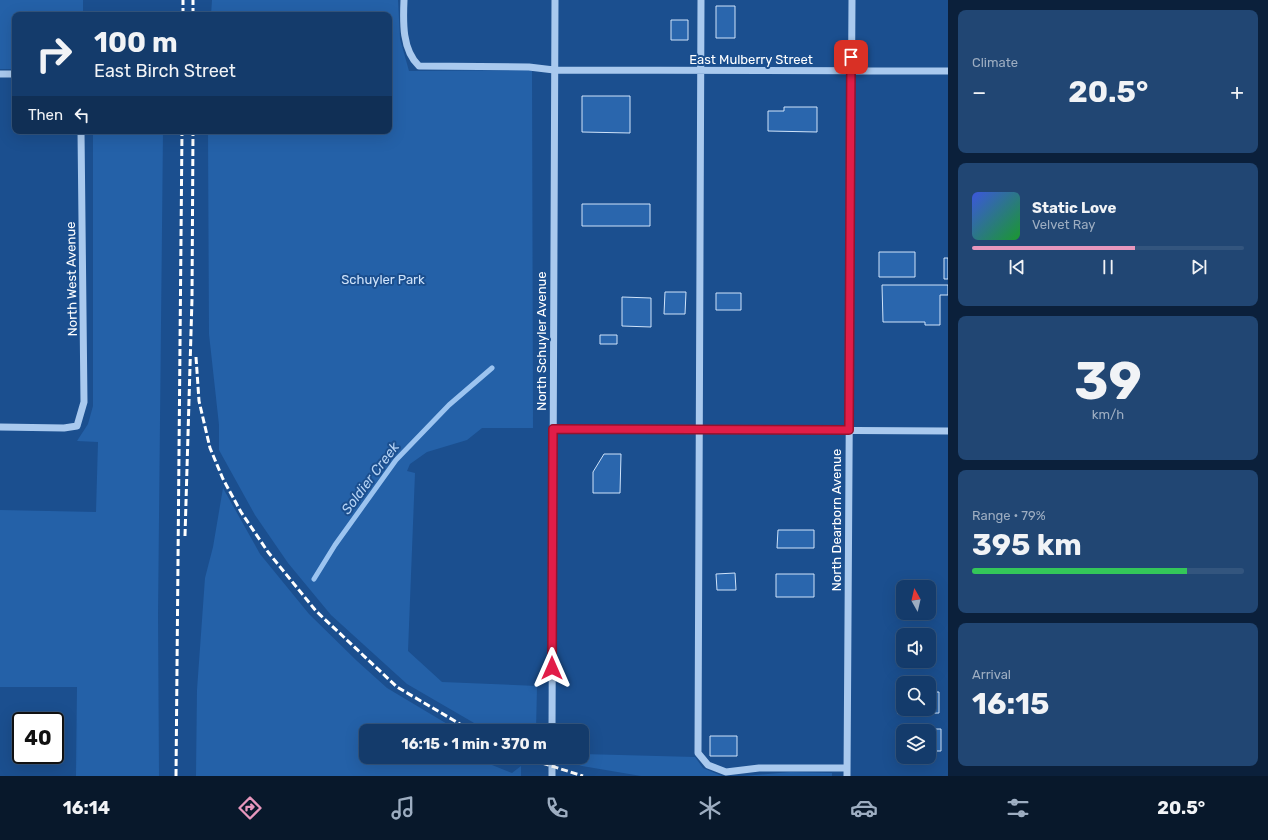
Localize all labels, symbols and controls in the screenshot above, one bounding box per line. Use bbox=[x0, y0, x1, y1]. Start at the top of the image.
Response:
text: 100 m bbox=[94, 26, 178, 59]
icon: right bbox=[28, 28, 80, 80]
pin bbox=[834, 40, 868, 74]
icon: arrive bbox=[840, 46, 862, 68]
street label: East Mulberry Street bbox=[689, 52, 813, 67]
text: Climate bbox=[972, 55, 1018, 70]
text: East Birch Street bbox=[94, 60, 236, 82]
text: 20.5° bbox=[1068, 74, 1148, 110]
text: − bbox=[972, 79, 986, 106]
text: + bbox=[1230, 79, 1244, 106]
icon: left bbox=[71, 104, 93, 126]
text: Then bbox=[28, 106, 63, 124]
text: Static Love bbox=[1032, 199, 1116, 217]
text: Velvet Ray bbox=[1032, 217, 1095, 232]
street label: North West Avenue bbox=[63, 221, 80, 337]
icon: previous bbox=[1006, 256, 1028, 278]
icon: pause bbox=[1097, 256, 1119, 278]
icon: next bbox=[1188, 256, 1210, 278]
street label: North Schuyler Avenue bbox=[534, 271, 549, 411]
park label: Schuyler Park bbox=[341, 272, 425, 287]
text: 39 bbox=[1074, 350, 1142, 412]
text: km/h bbox=[1092, 407, 1124, 422]
water label: Soldier Creek bbox=[338, 438, 403, 518]
street label: North Dearborn Avenue bbox=[829, 449, 844, 591]
text: Range · 79% bbox=[972, 508, 1046, 523]
text: 395 km bbox=[972, 527, 1082, 563]
north arrow bbox=[896, 580, 936, 620]
map controls bbox=[896, 580, 936, 764]
button: sound bbox=[896, 628, 936, 668]
position arrow bbox=[531, 647, 573, 689]
text: Arrival bbox=[972, 667, 1011, 682]
button: search bbox=[896, 676, 936, 716]
text: 16:15 bbox=[972, 686, 1050, 722]
speed limit sign: 40 bbox=[12, 712, 64, 764]
button: layers bbox=[896, 724, 936, 764]
text: 16:15 · 1 min · 370 m bbox=[401, 735, 547, 753]
icon: directions bbox=[236, 794, 264, 822]
icon: music bbox=[389, 794, 417, 822]
icon: phone bbox=[543, 794, 571, 822]
icon: climate bbox=[696, 794, 724, 822]
icon: car bbox=[850, 794, 878, 822]
icon: filters bbox=[1004, 794, 1032, 822]
text: 16:14 bbox=[63, 797, 110, 819]
text: 20.5° bbox=[1157, 797, 1205, 819]

